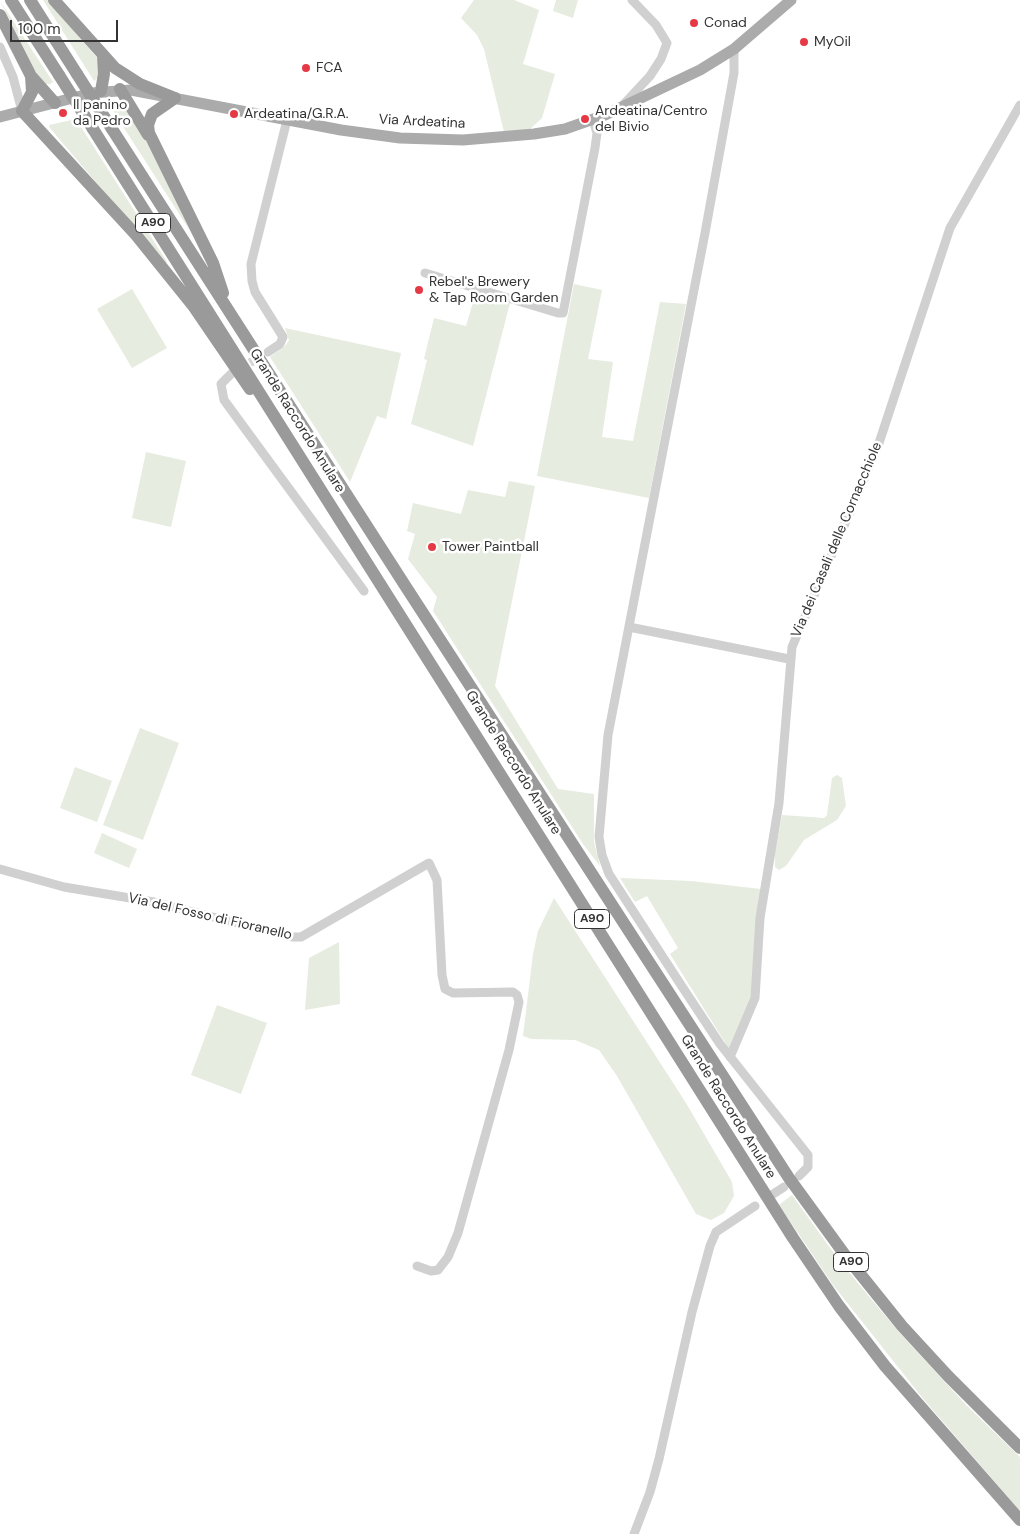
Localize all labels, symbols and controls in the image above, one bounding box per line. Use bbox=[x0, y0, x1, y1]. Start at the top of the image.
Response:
scale bar bbox=[12, 10, 120, 42]
place label: Conad bbox=[704, 15, 747, 31]
marker: Conad bbox=[688, 17, 700, 29]
text: 100 m bbox=[18, 19, 61, 39]
place label: MyOil bbox=[814, 34, 851, 50]
marker: MyOil bbox=[798, 36, 810, 48]
place label: FCA bbox=[316, 60, 343, 76]
marker: FCA bbox=[300, 62, 312, 74]
place label: Il panino da Pedro bbox=[73, 97, 131, 130]
place label: Ardeatina/Centro del Bivio bbox=[595, 103, 708, 136]
place label: Ardeatina/G.R.A. bbox=[244, 106, 348, 122]
marker: Il panino da Pedro bbox=[57, 107, 69, 119]
marker: Ardeatina/G.R.A. bbox=[228, 108, 240, 120]
street label: Via Ardeatina bbox=[378, 111, 466, 133]
marker: Ardeatina/Centro del Bivio bbox=[579, 113, 591, 125]
road number: A90 bbox=[136, 214, 170, 232]
place label: Rebel's Brewery & Tap Room Garden bbox=[429, 274, 559, 306]
marker: Rebel's Brewery & Tap Room Garden bbox=[413, 284, 425, 296]
street label: Grande Raccordo Anulare bbox=[246, 346, 348, 496]
street label: Via dei Casali delle Cornacchiole bbox=[788, 440, 886, 640]
place label: Tower Paintball bbox=[442, 539, 539, 555]
marker: Tower Paintball bbox=[426, 541, 438, 553]
street label: Grande Raccordo Anulare bbox=[462, 688, 564, 838]
street label: Via del Fosso di Fioranello bbox=[126, 890, 294, 944]
road number: A90 bbox=[574, 910, 610, 929]
street label: Grande Raccordo Anulare bbox=[677, 1032, 779, 1182]
road number: A90 bbox=[834, 1252, 868, 1272]

